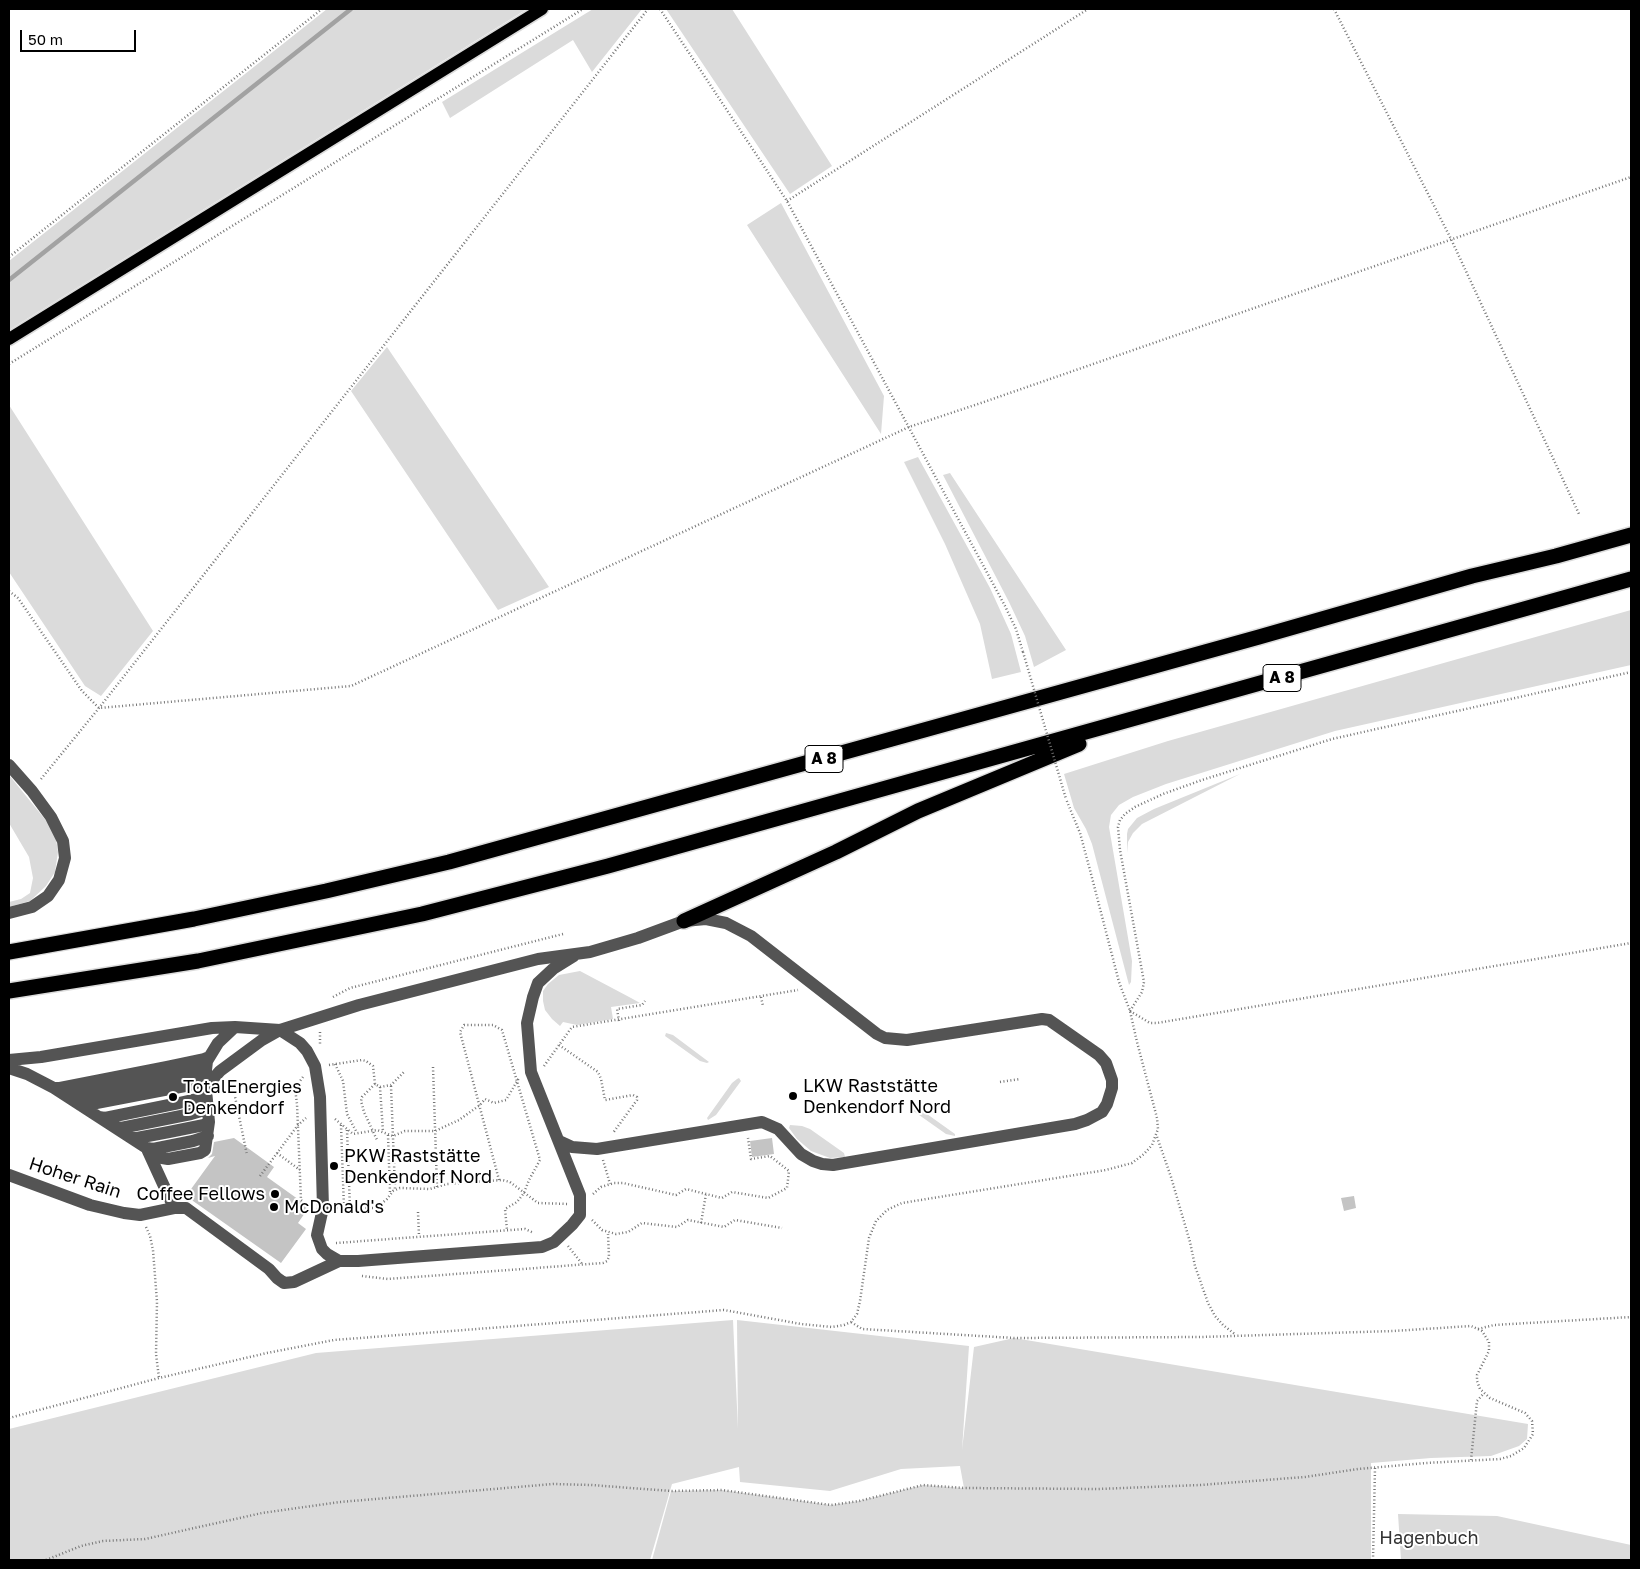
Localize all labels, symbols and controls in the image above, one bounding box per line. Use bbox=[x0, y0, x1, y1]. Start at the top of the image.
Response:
scale bar bbox=[22, 20, 139, 52]
text: 50 m bbox=[28, 30, 63, 48]
road number: A 8 bbox=[1263, 664, 1301, 691]
road number: A 8 bbox=[805, 746, 843, 772]
place label: LKW Raststätte Denkendorf Nord bbox=[803, 1075, 951, 1118]
place label: TotalEnergies Denkendorf bbox=[183, 1076, 302, 1118]
marker: LKW Raststätte Denkendorf Nord bbox=[787, 1090, 799, 1102]
marker: TotalEnergies Denkendorf bbox=[167, 1091, 179, 1103]
place label: PKW Raststätte Denkendorf Nord bbox=[344, 1145, 492, 1188]
street label: Hoher Rain bbox=[26, 1153, 124, 1203]
marker: PKW Raststätte Denkendorf Nord bbox=[328, 1160, 340, 1172]
place label: Coffee Fellows bbox=[137, 1183, 265, 1205]
marker: Coffee Fellows bbox=[269, 1188, 281, 1200]
place label: McDonald's bbox=[284, 1196, 384, 1218]
marker: McDonald's bbox=[268, 1201, 280, 1213]
park label: Hagenbuch bbox=[1379, 1527, 1479, 1549]

